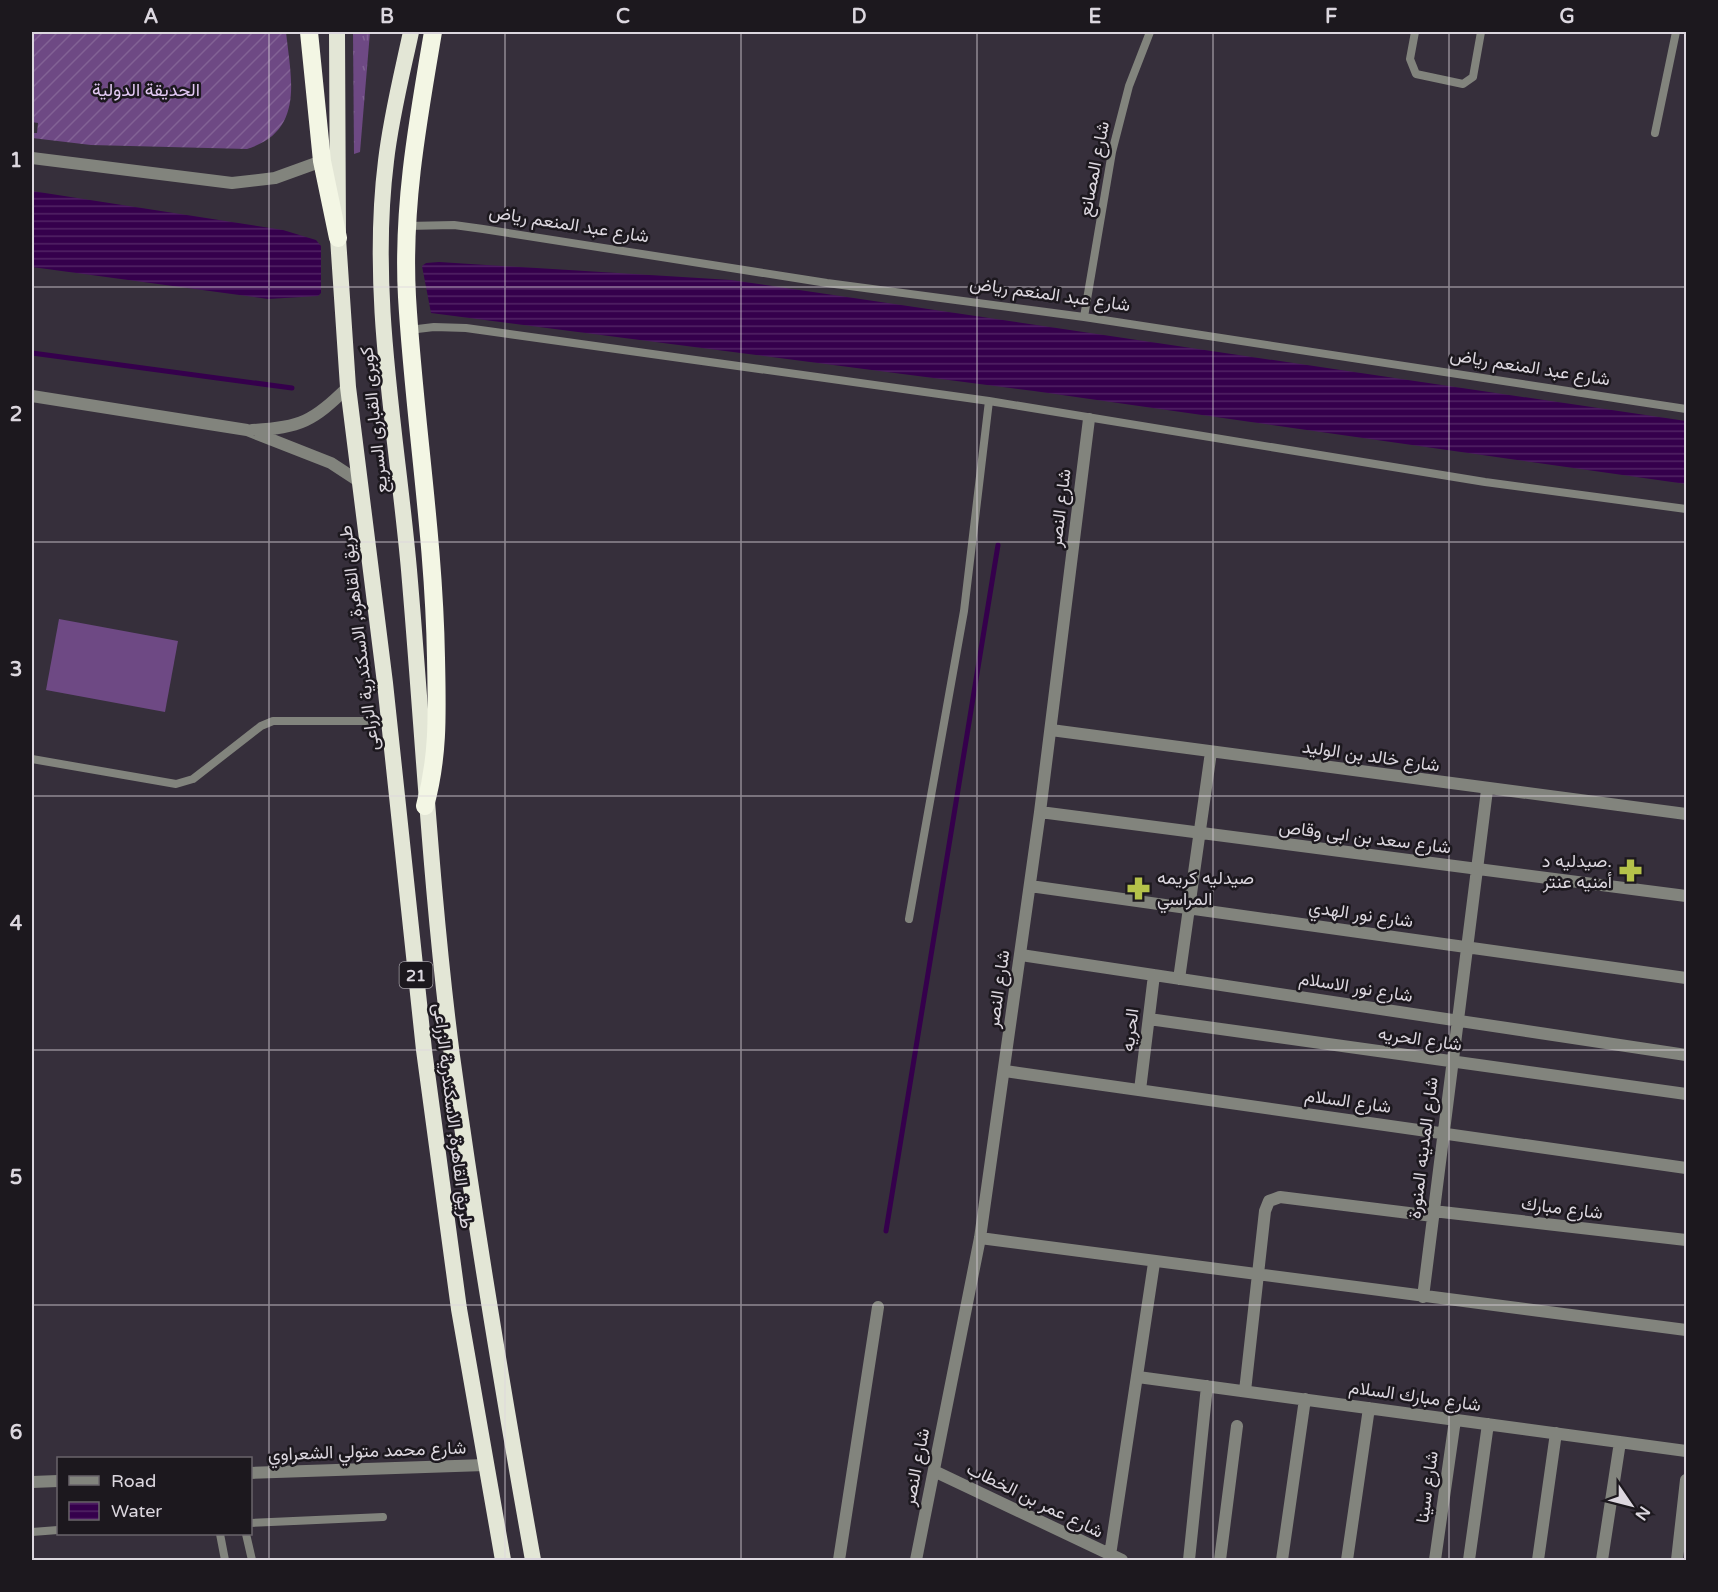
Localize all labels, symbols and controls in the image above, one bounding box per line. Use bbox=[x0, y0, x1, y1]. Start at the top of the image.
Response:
text: A bbox=[144, 5, 159, 29]
text: B bbox=[380, 5, 394, 29]
text: C bbox=[616, 5, 630, 29]
text: D bbox=[851, 5, 867, 29]
text: E bbox=[1089, 5, 1102, 29]
text: F bbox=[1325, 5, 1337, 29]
text: G bbox=[1559, 5, 1575, 29]
park label: الحديقة الدولية bbox=[92, 79, 200, 101]
street label: شارع المصانع bbox=[1074, 119, 1115, 219]
text: 1 bbox=[10, 149, 22, 173]
street label: شارع عبد المنعم رياض bbox=[487, 200, 651, 249]
street label: شارع عبد المنعم رياض bbox=[968, 272, 1132, 317]
street label: شارع عبد المنعم رياض bbox=[1448, 343, 1612, 392]
street label: كوبرى القبارى السريع bbox=[355, 345, 394, 494]
text: 2 bbox=[10, 403, 22, 427]
street label: شارع النصر bbox=[1044, 468, 1077, 550]
street label: طريق القاهرة, الاسكندرية الزراعى bbox=[334, 524, 384, 752]
text: 3 bbox=[10, 658, 22, 682]
street label: شارع خالد بن الوليد bbox=[1301, 735, 1441, 778]
street label: شارع سعد بن ابى وقاص bbox=[1277, 816, 1452, 859]
place label: صيدليه د. أمنيه عنتر bbox=[1542, 850, 1612, 893]
pharmacy icon: صيدليه د. أمنيه عنتر bbox=[1617, 858, 1643, 884]
place label: صيدليه كريمه المراسي bbox=[1157, 867, 1254, 914]
pharmacy icon: صيدليه كريمه المراسي bbox=[1126, 875, 1152, 901]
street label: شارع نور الهدي bbox=[1307, 896, 1415, 936]
text: 4 bbox=[10, 912, 23, 936]
street label: شارع النصر bbox=[981, 948, 1015, 1031]
road number: 21 bbox=[400, 962, 432, 988]
street label: شارع نور الاسلام bbox=[1297, 967, 1415, 1008]
street label: طريق القاهرة, الاسكندرية الزراعى bbox=[428, 1002, 478, 1230]
street label: الحريه bbox=[1116, 1007, 1144, 1053]
street label: شارع الحريه bbox=[1377, 1022, 1463, 1057]
street label: شارع المدينه المنورة bbox=[1403, 1076, 1444, 1220]
street label: شارع السلام bbox=[1303, 1084, 1393, 1119]
text: 5 bbox=[10, 1166, 22, 1190]
street label: شارع مبارك bbox=[1520, 1192, 1604, 1225]
street label: شارع مبارك السلام bbox=[1347, 1376, 1482, 1417]
text: 6 bbox=[10, 1421, 22, 1445]
street label: شارع النصر bbox=[897, 1426, 935, 1509]
street label: شارع محمد متولي الشعراوي bbox=[267, 1437, 467, 1469]
street label: شارع سينا bbox=[1411, 1450, 1444, 1525]
legend bbox=[57, 1457, 252, 1535]
street label: شارع عمر بن الخطاب bbox=[963, 1457, 1107, 1544]
text: Road bbox=[111, 1470, 156, 1492]
north arrow bbox=[1601, 1475, 1661, 1535]
text: Water bbox=[111, 1500, 162, 1522]
text: N bbox=[1631, 1502, 1654, 1524]

